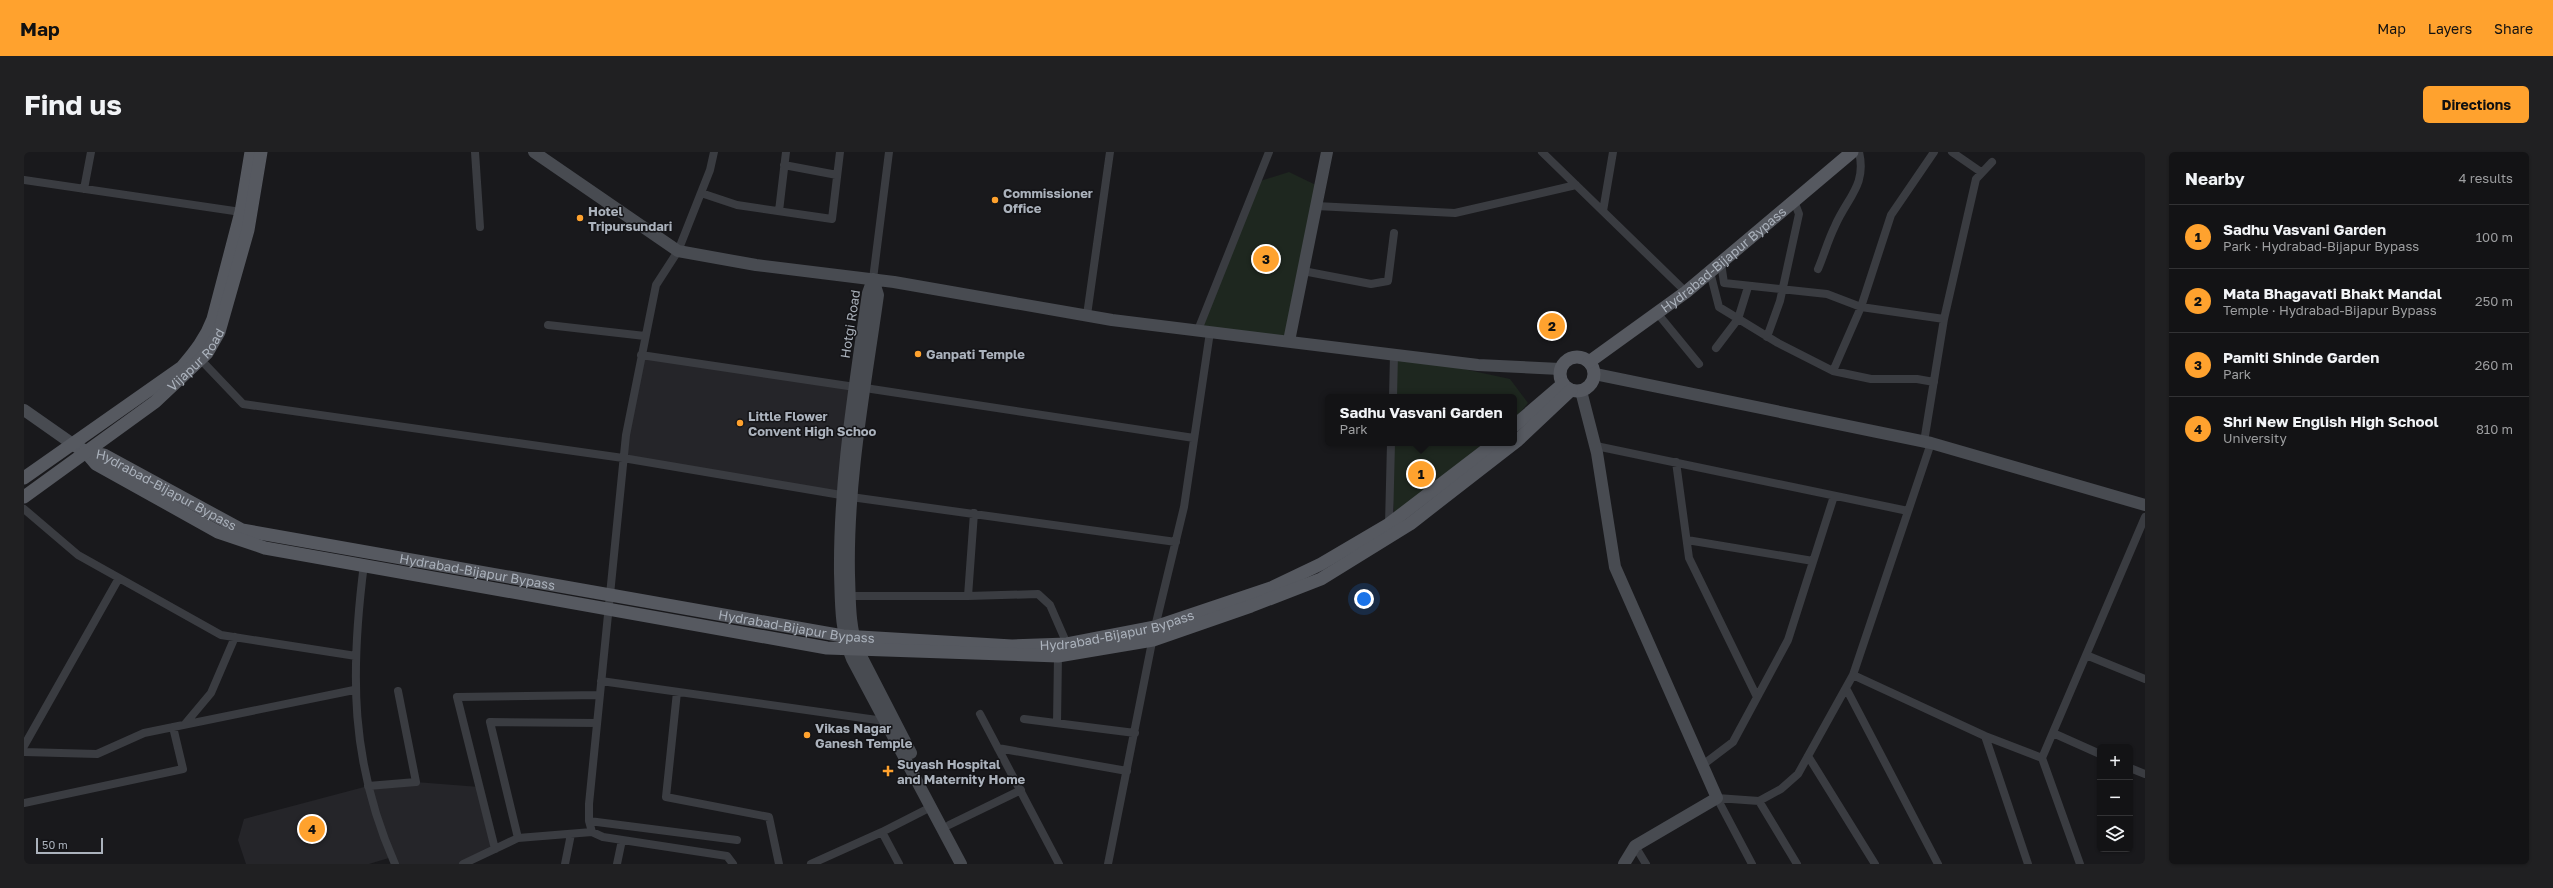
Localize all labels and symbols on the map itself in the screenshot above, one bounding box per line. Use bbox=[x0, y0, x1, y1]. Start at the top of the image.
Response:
place label: Commissioner Office bbox=[1003, 185, 1093, 216]
marker: Commissioner Office bbox=[990, 195, 1000, 205]
place label: Hotel Tripursundari bbox=[588, 203, 672, 234]
street label: Hydrabad-Bijapur Bypass bbox=[1657, 203, 1789, 316]
marker: Hotel Tripursundari bbox=[575, 213, 585, 223]
pin: 3 bbox=[1253, 244, 1279, 274]
street label: Hotgi Road bbox=[837, 288, 863, 360]
pin: 2 bbox=[1539, 311, 1565, 341]
street label: Vijapur Road bbox=[164, 325, 227, 394]
place label: Ganpati Temple bbox=[926, 346, 1025, 362]
marker: Ganpati Temple bbox=[913, 349, 923, 359]
place label: Little Flower Convent High Schoo bbox=[748, 408, 877, 439]
marker: Little Flower Convent High Schoo bbox=[735, 418, 745, 428]
street label: Hydrabad-Bijapur Bypass bbox=[95, 446, 240, 534]
pin: 1 bbox=[1408, 459, 1434, 489]
street label: Hydrabad-Bijapur Bypass bbox=[398, 550, 557, 593]
your location bbox=[1354, 589, 1374, 609]
street label: Hydrabad-Bijapur Bypass bbox=[717, 606, 875, 646]
street label: Hydrabad-Bijapur Bypass bbox=[1039, 606, 1196, 653]
place label: Vikas Nagar Ganesh Temple bbox=[815, 720, 913, 751]
marker: Vikas Nagar Ganesh Temple bbox=[802, 730, 812, 740]
place label: Suyash Hospital and Maternity Home bbox=[897, 756, 1026, 787]
marker: Suyash Hospital and Maternity Home bbox=[882, 765, 894, 777]
pin: 4 bbox=[299, 814, 325, 844]
scale bar bbox=[36, 836, 103, 855]

